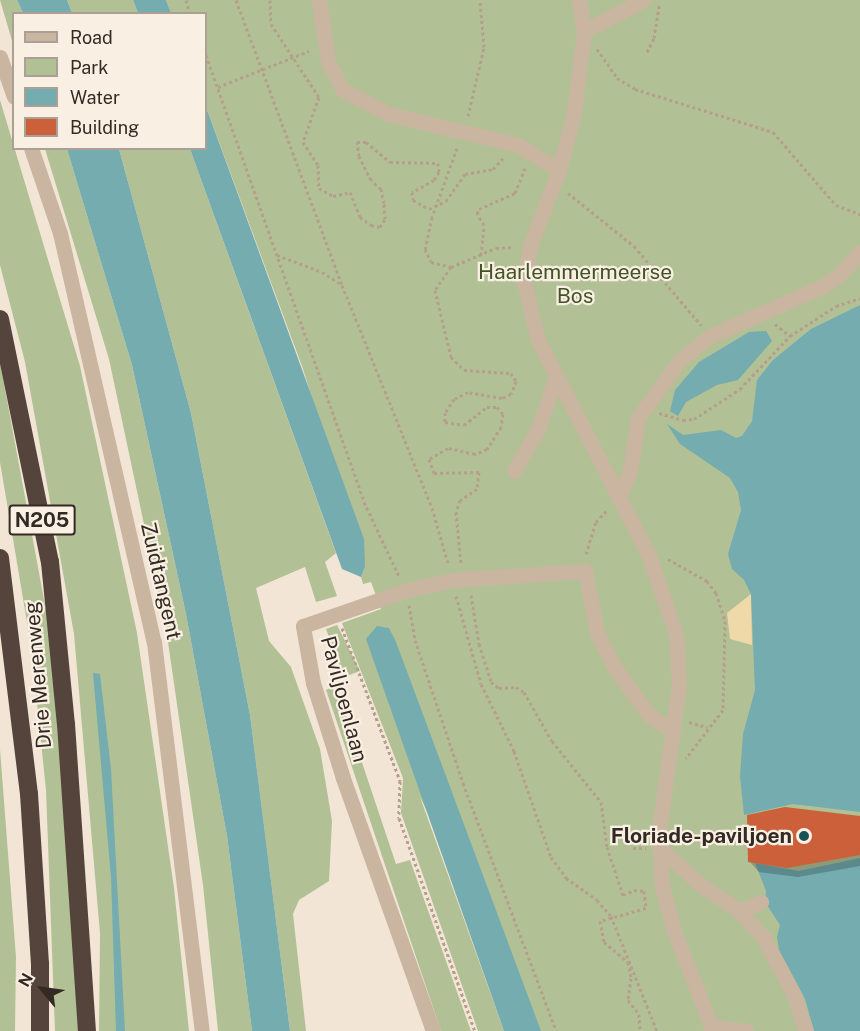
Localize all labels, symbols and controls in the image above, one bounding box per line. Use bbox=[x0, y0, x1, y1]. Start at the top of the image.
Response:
legend bbox=[12, 12, 207, 150]
text: Road bbox=[70, 27, 113, 48]
text: Park bbox=[70, 57, 108, 78]
text: Water bbox=[70, 87, 120, 108]
text: Building bbox=[70, 117, 139, 138]
park label: Haarlemmermeerse Bos bbox=[478, 259, 672, 309]
road number: N205 bbox=[8, 503, 76, 537]
street label: Zuidtangent bbox=[135, 520, 187, 642]
street label: Drie Merenweg bbox=[19, 600, 57, 750]
street label: Paviljoenlaan bbox=[315, 633, 373, 765]
place label: Floriade-paviljoen bbox=[611, 823, 792, 849]
marker: Floriade-paviljoen bbox=[797, 829, 811, 843]
north arrow bbox=[12, 959, 72, 1019]
text: N bbox=[14, 970, 37, 990]

